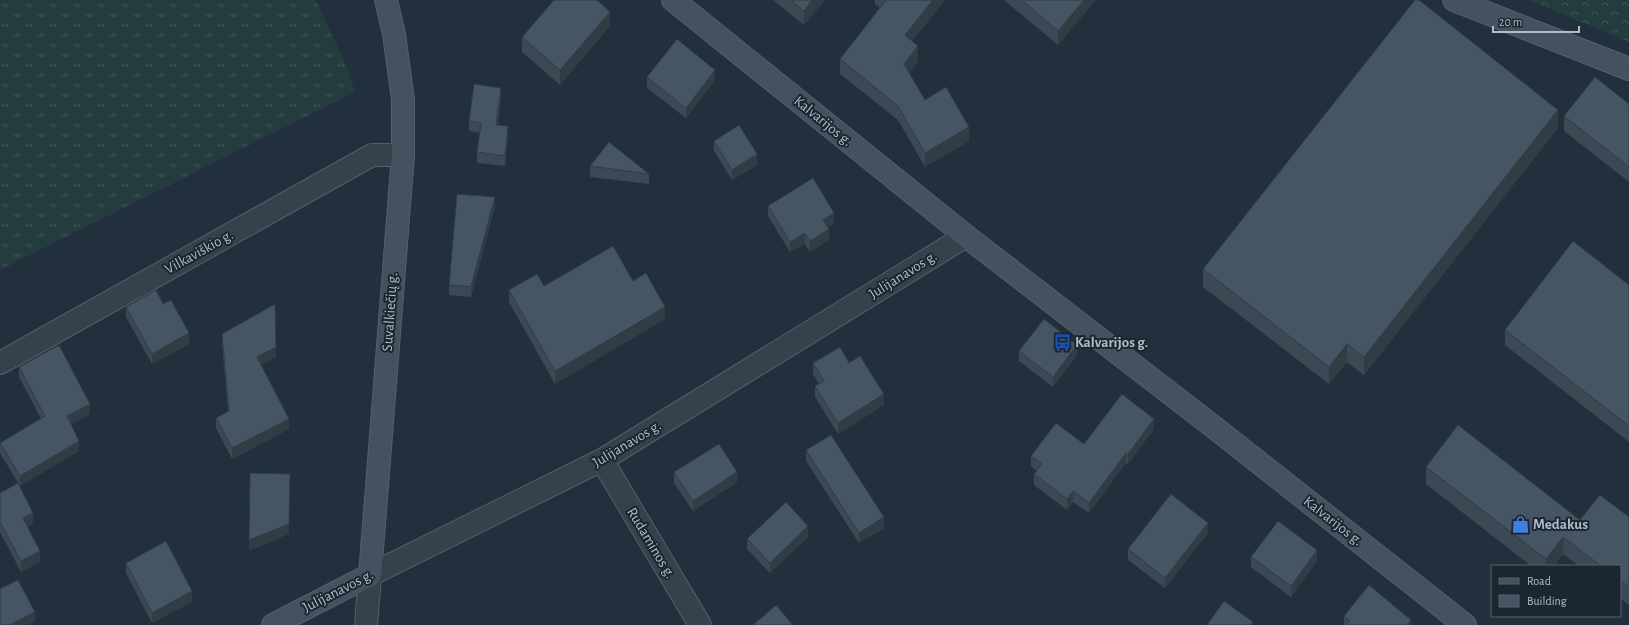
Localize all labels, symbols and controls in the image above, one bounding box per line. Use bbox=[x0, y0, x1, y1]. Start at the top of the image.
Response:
scale bar bbox=[1493, 8, 1579, 34]
text: 20 m bbox=[1499, 16, 1522, 28]
street label: Kalvarijos g. bbox=[791, 93, 855, 149]
street label: Vilkaviškio g. bbox=[162, 227, 236, 277]
street label: Julijanavos g. bbox=[866, 248, 940, 302]
street label: Suvalkiečių g. bbox=[380, 272, 400, 352]
bus stop icon: Kalvarijos g. bbox=[1052, 332, 1072, 352]
place label: Kalvarijos g. bbox=[1075, 335, 1148, 350]
street label: Julijanavos g. bbox=[590, 418, 664, 470]
street label: Kalvarijos g. bbox=[1301, 493, 1365, 549]
street label: Rudaminos g. bbox=[624, 505, 678, 581]
shop icon: Medakus bbox=[1510, 514, 1530, 534]
place label: Medakus bbox=[1533, 517, 1588, 532]
legend bbox=[1491, 565, 1621, 617]
street label: Julijanavos g. bbox=[300, 567, 376, 615]
text: Road bbox=[1527, 575, 1551, 587]
text: Building bbox=[1527, 595, 1567, 607]

